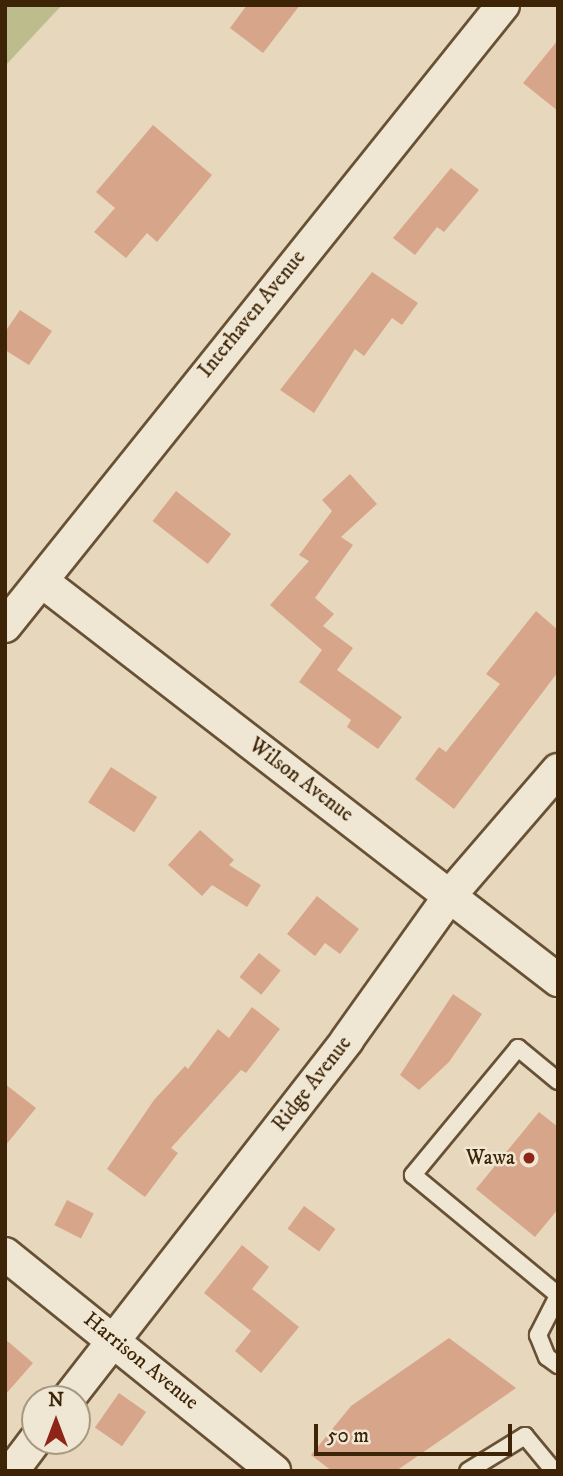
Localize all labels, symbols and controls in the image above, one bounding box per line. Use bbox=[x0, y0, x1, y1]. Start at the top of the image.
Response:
street label: Interhaven Avenue bbox=[193, 245, 311, 383]
street label: Wilson Avenue bbox=[244, 733, 358, 827]
street label: Ridge Avenue bbox=[267, 1031, 357, 1137]
place label: Wawa bbox=[466, 1145, 515, 1171]
marker: Wawa bbox=[521, 1150, 537, 1166]
street label: Harrison Avenue bbox=[78, 1307, 204, 1415]
north arrow bbox=[21, 1385, 91, 1455]
text: N bbox=[48, 1389, 64, 1412]
scale bar bbox=[318, 1410, 516, 1454]
text: 50 m bbox=[327, 1423, 369, 1449]

